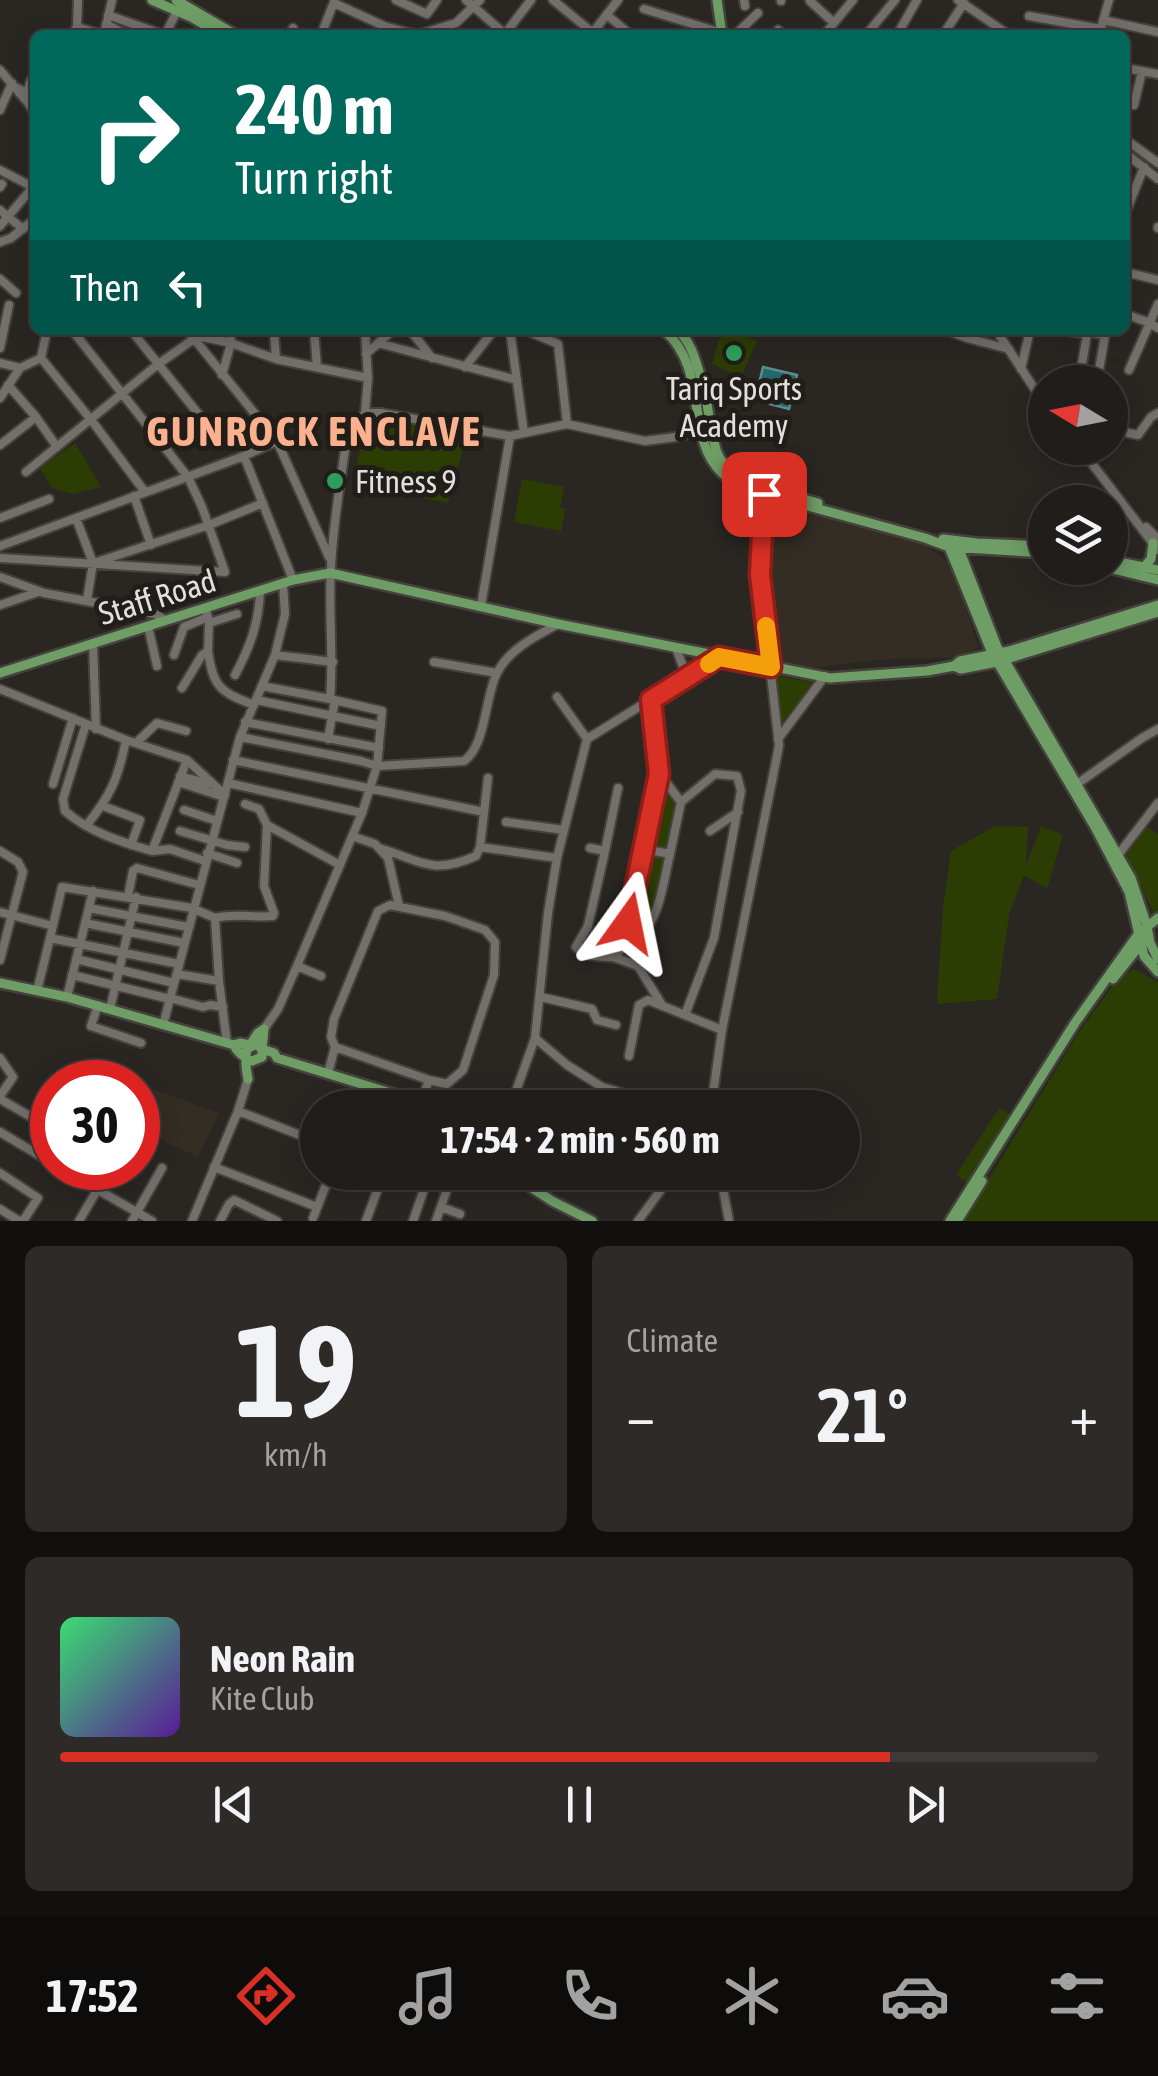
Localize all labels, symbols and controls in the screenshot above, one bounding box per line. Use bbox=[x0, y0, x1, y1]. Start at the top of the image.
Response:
text: 240 m bbox=[235, 69, 394, 149]
icon: right bbox=[70, 70, 200, 200]
text: Turn right bbox=[235, 152, 393, 204]
icon: left bbox=[160, 260, 215, 315]
text: Then bbox=[70, 266, 140, 309]
marker: Tariq Sports Academy bbox=[723, 342, 745, 364]
north arrow bbox=[1028, 365, 1128, 465]
map controls bbox=[1028, 365, 1128, 585]
place label: Tariq Sports Academy bbox=[666, 370, 802, 444]
district label: GUNROCK ENCLAVE bbox=[146, 407, 482, 455]
pin bbox=[722, 452, 807, 537]
place label: Fitness 9 bbox=[355, 463, 457, 500]
icon: arrive bbox=[737, 467, 792, 522]
marker: Fitness 9 bbox=[324, 470, 346, 492]
button: layers bbox=[1028, 485, 1128, 585]
street label: Staff Road bbox=[94, 562, 220, 632]
position arrow bbox=[576, 871, 680, 975]
speed limit sign: 30 bbox=[30, 1060, 160, 1190]
text: 17:54 · 2 min · 560 m bbox=[440, 1118, 720, 1161]
text: 19 bbox=[235, 1296, 357, 1445]
text: Climate bbox=[627, 1322, 718, 1359]
text: 21° bbox=[817, 1372, 908, 1458]
text: − bbox=[627, 1384, 655, 1447]
text: + bbox=[1069, 1384, 1098, 1447]
text: km/h bbox=[264, 1436, 327, 1473]
text: Neon Rain bbox=[210, 1637, 355, 1680]
text: Kite Club bbox=[210, 1680, 314, 1717]
icon: previous bbox=[206, 1777, 261, 1832]
icon: pause bbox=[552, 1777, 607, 1832]
icon: next bbox=[898, 1777, 953, 1832]
icon: directions bbox=[231, 1961, 301, 2031]
icon: music bbox=[393, 1961, 463, 2031]
icon: phone bbox=[555, 1961, 625, 2031]
icon: climate bbox=[717, 1961, 787, 2031]
icon: car bbox=[880, 1961, 950, 2031]
icon: filters bbox=[1042, 1961, 1112, 2031]
text: 17:52 bbox=[46, 1970, 139, 2022]

